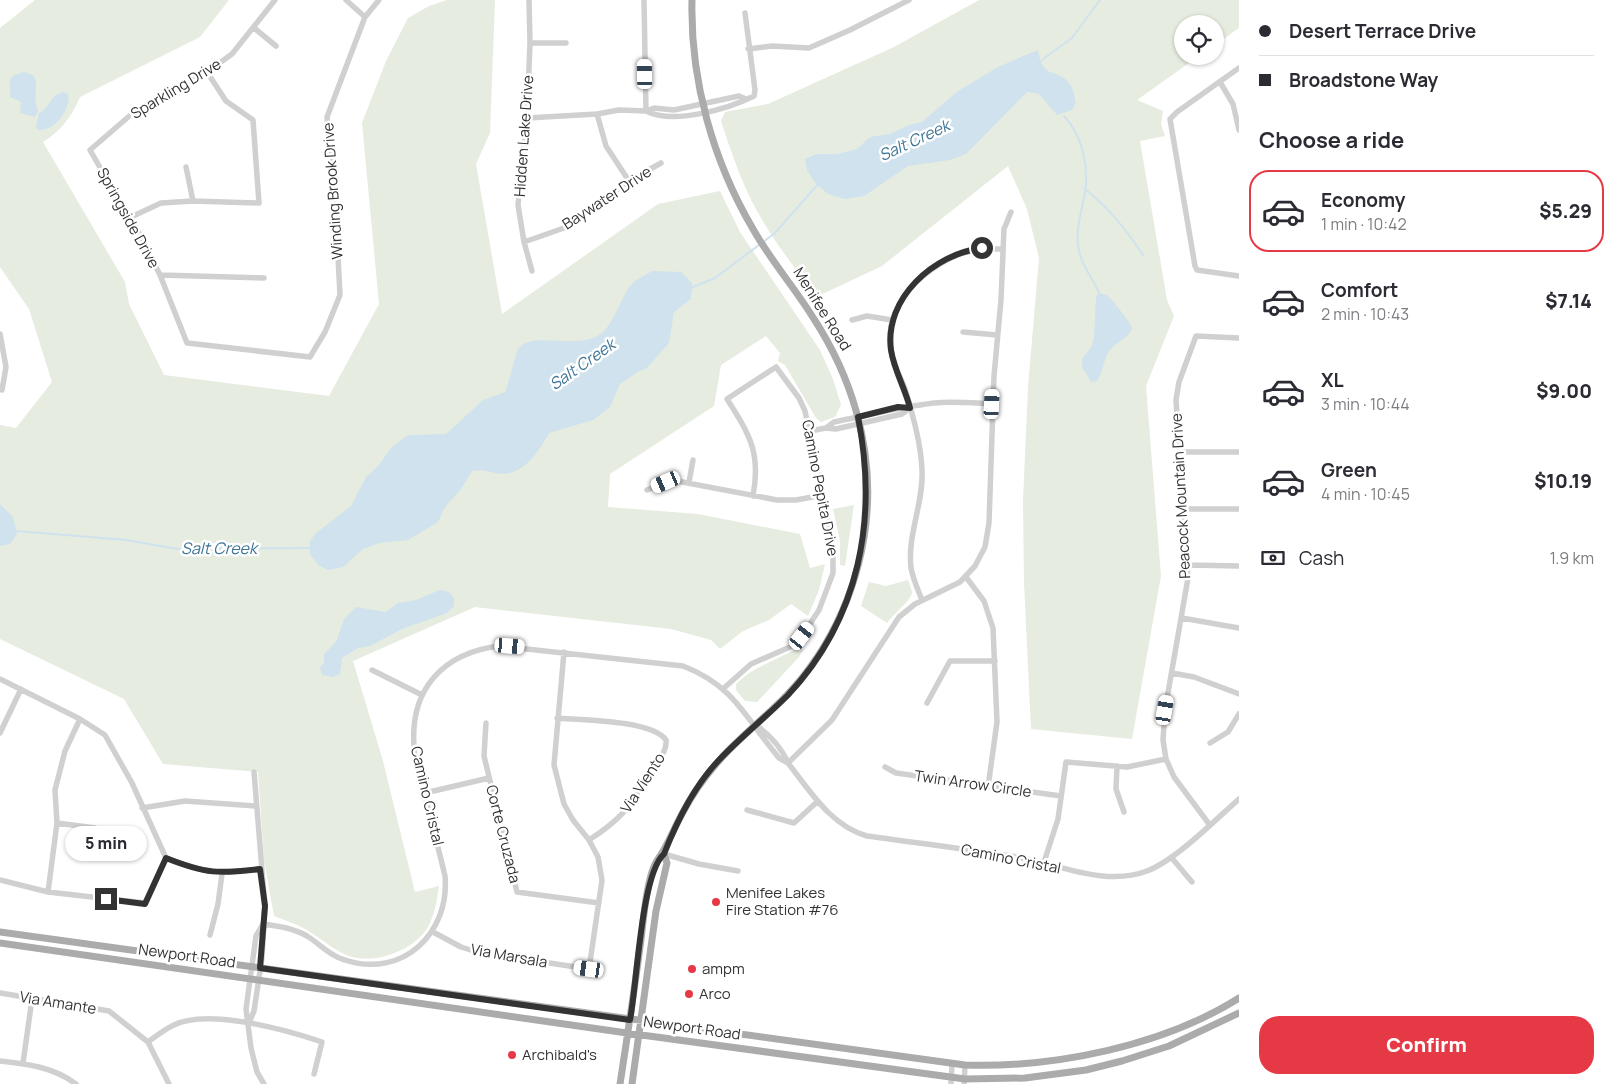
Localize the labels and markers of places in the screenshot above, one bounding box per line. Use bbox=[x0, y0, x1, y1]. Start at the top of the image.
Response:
place label: Menifee Lakes Fire Station #76 bbox=[726, 882, 839, 920]
marker: Menifee Lakes Fire Station #76 bbox=[710, 896, 722, 908]
place label: ampm bbox=[702, 958, 745, 979]
marker: ampm bbox=[686, 963, 698, 975]
place label: Arco bbox=[699, 983, 731, 1004]
marker: Arco bbox=[683, 988, 695, 1000]
place label: Archibald's bbox=[522, 1044, 597, 1065]
marker: Archibald's bbox=[506, 1049, 518, 1061]

